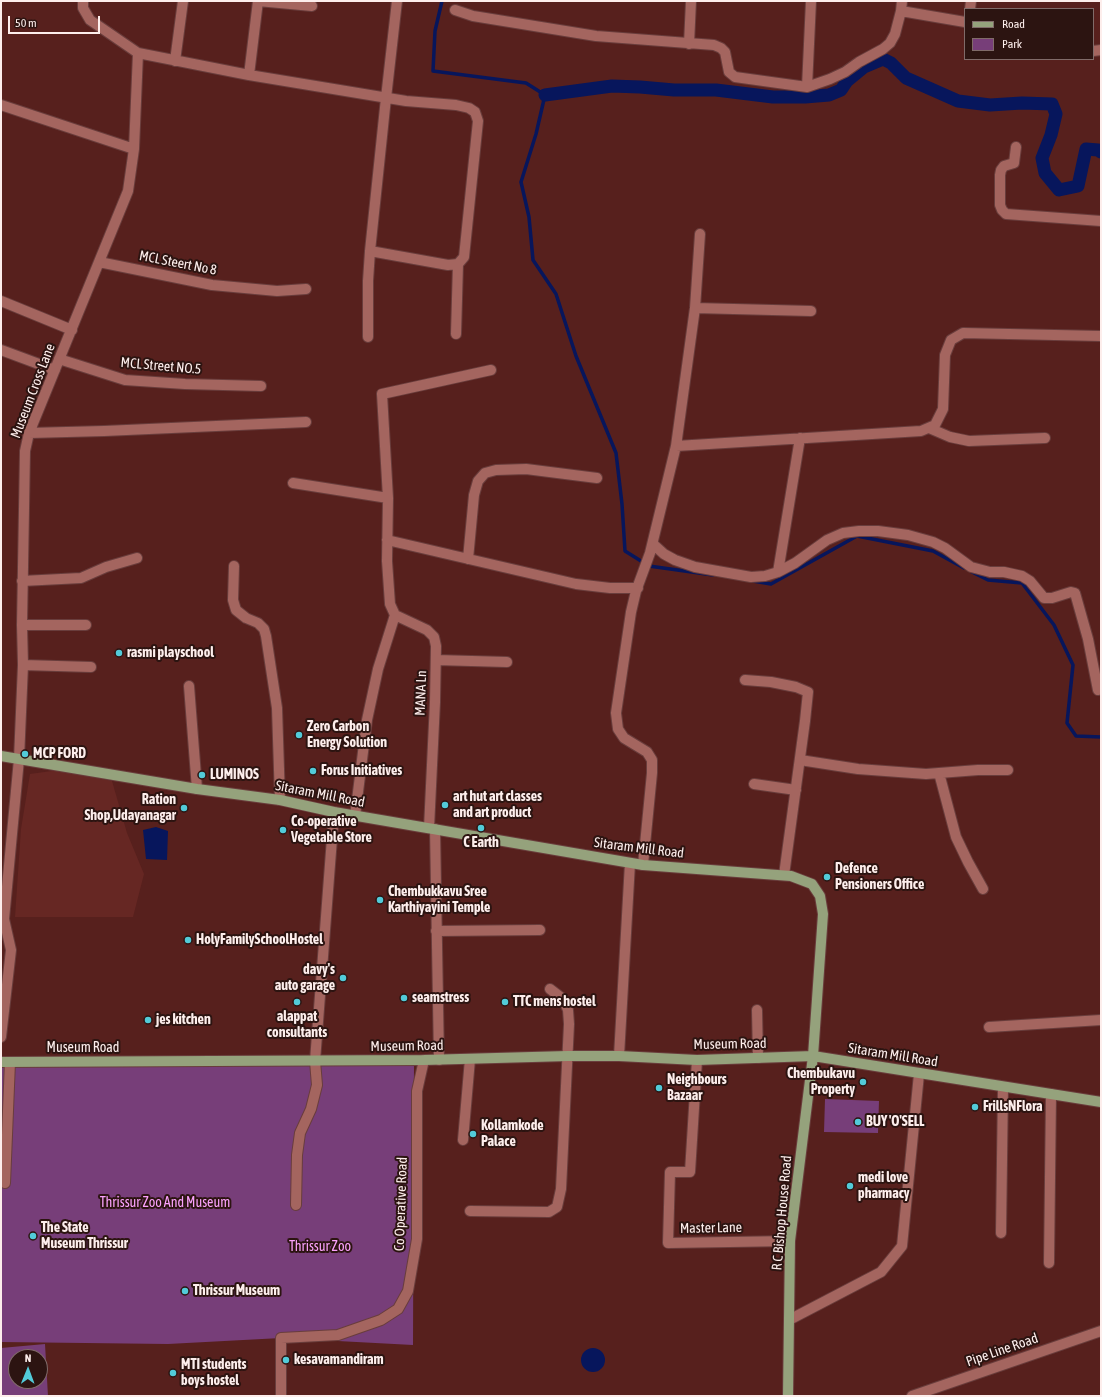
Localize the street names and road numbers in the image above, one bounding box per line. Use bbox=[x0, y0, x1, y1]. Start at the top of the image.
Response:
street label: MCL Steert No 8 bbox=[138, 247, 218, 279]
street label: Museum Cross Lane bbox=[7, 341, 59, 441]
street label: MCL Street NO.5 bbox=[120, 354, 202, 378]
street label: MANA Ln bbox=[412, 670, 430, 716]
street label: Sitaram Mill Road bbox=[274, 777, 366, 811]
street label: Sitaram Mill Road bbox=[593, 834, 685, 862]
street label: Museum Road bbox=[693, 1035, 767, 1053]
street label: Museum Road bbox=[370, 1037, 444, 1055]
street label: Museum Road bbox=[47, 1040, 119, 1056]
street label: Sitaram Mill Road bbox=[847, 1040, 939, 1070]
street label: R C Bishop House Road bbox=[769, 1155, 795, 1271]
street label: Co Operative Road bbox=[391, 1157, 411, 1251]
street label: Master Lane bbox=[680, 1219, 742, 1237]
street label: Pipe Line Road bbox=[964, 1330, 1040, 1370]

